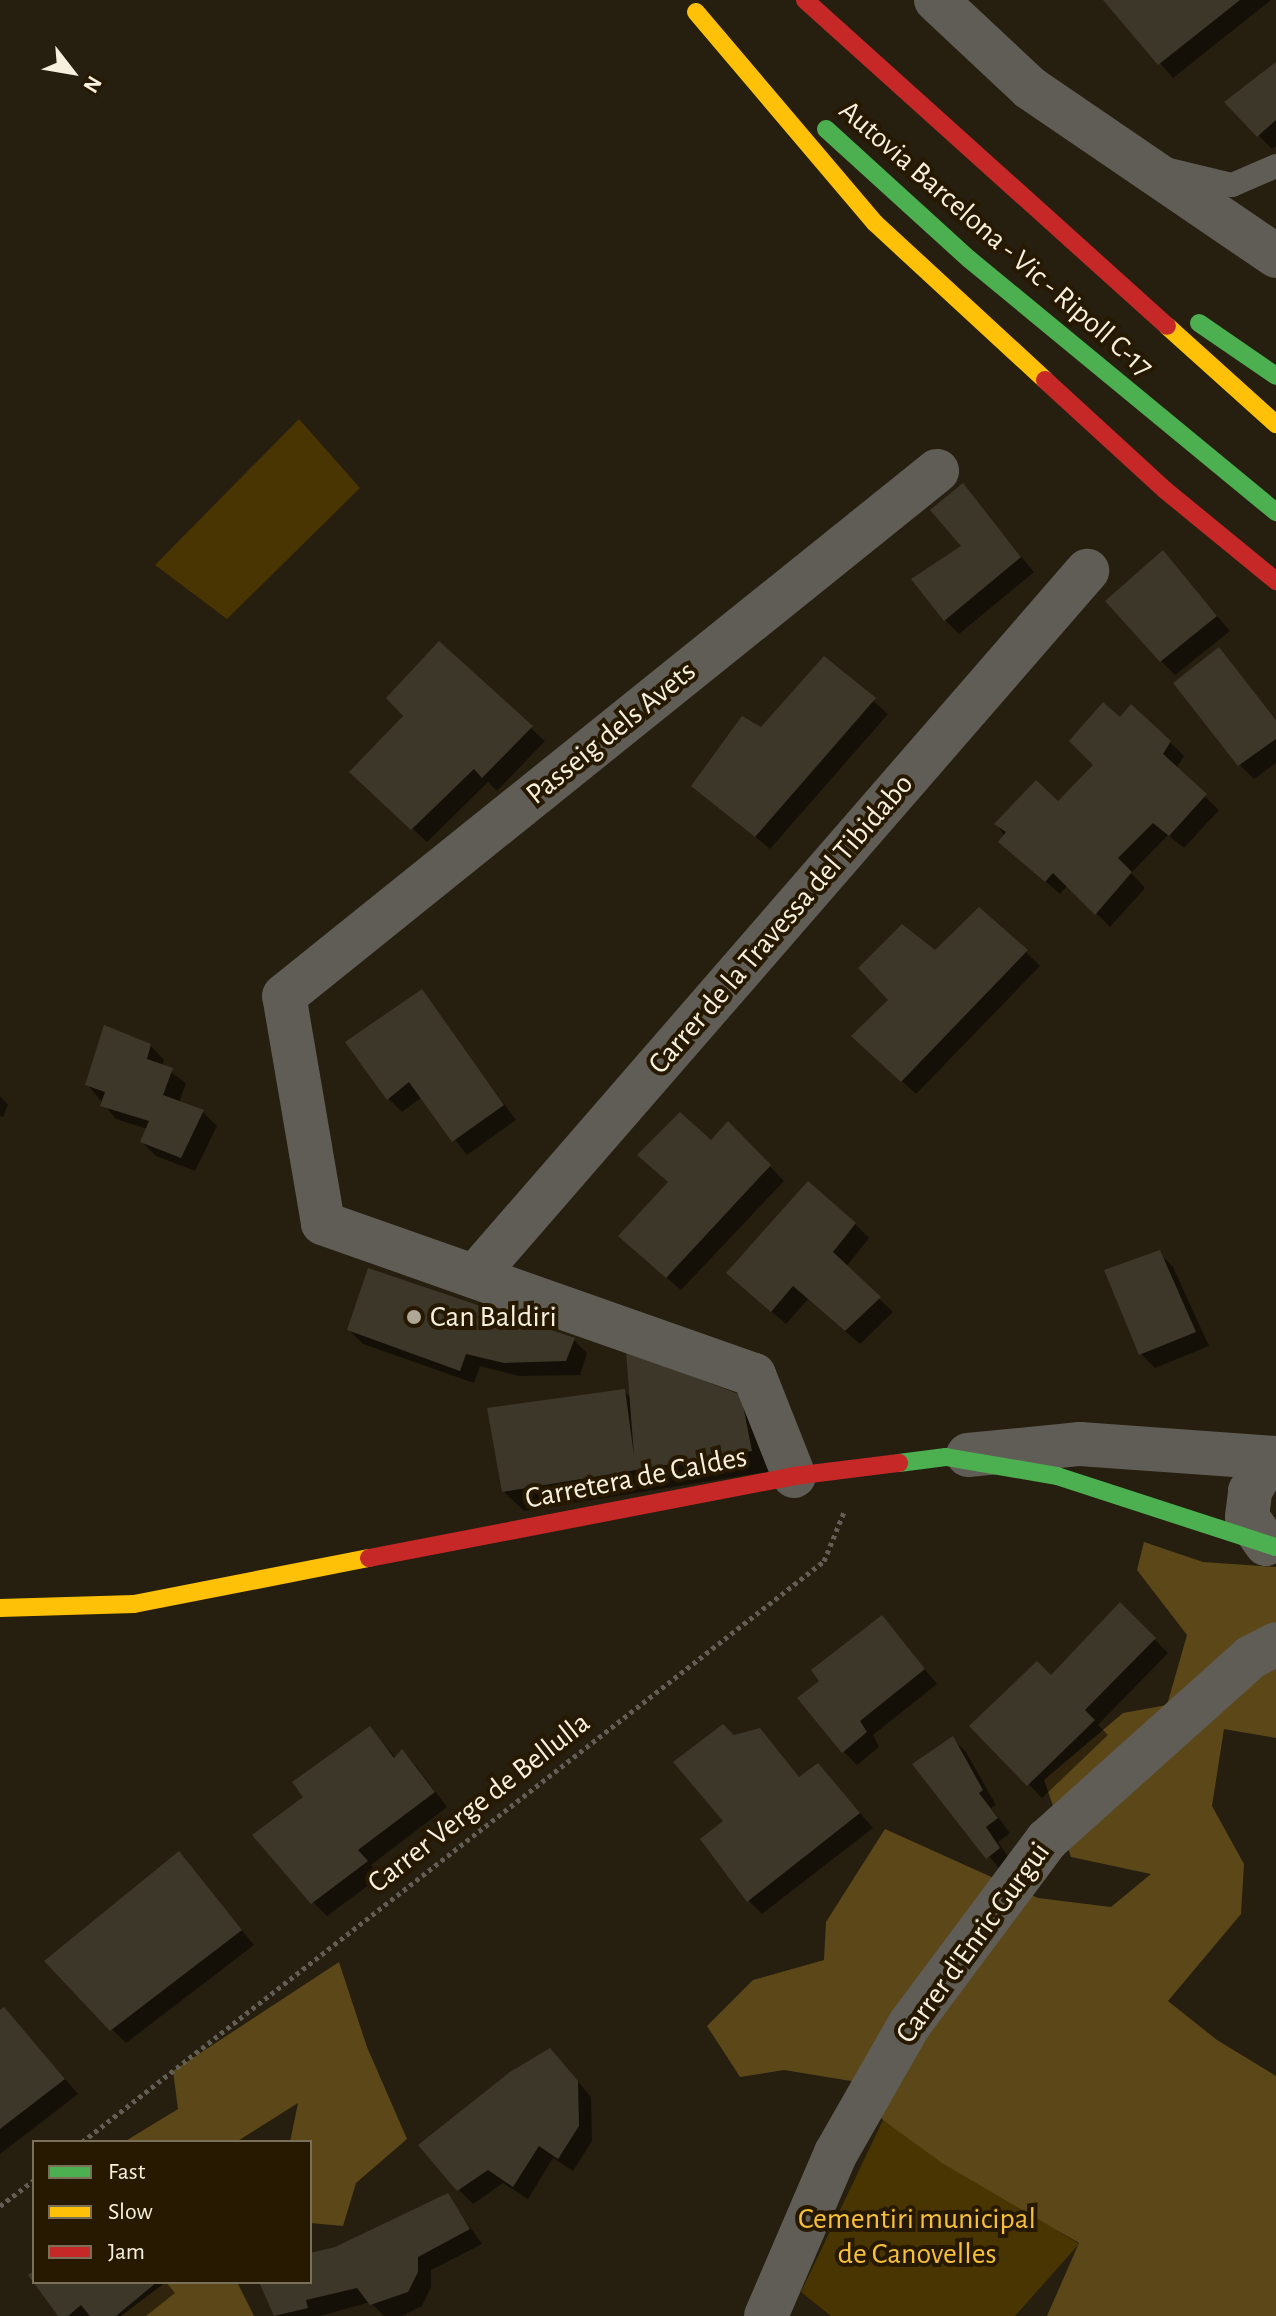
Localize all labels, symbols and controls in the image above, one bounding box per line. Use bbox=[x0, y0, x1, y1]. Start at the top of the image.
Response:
north arrow bbox=[32, 32, 112, 112]
text: N bbox=[79, 72, 106, 97]
street label: Autovia Barcelona - Vic - Ripoll C-17 bbox=[832, 93, 1160, 385]
street label: Passeig dels Avets bbox=[519, 654, 703, 812]
street label: Carrer de la Travessa del Tibidabo bbox=[641, 766, 921, 1082]
place label: Can Baldiri bbox=[430, 1299, 557, 1335]
marker: Can Baldiri bbox=[405, 1308, 423, 1326]
street label: Carretera de Caldes bbox=[522, 1439, 750, 1517]
street label: Carrer Verge de Bellulla bbox=[361, 1705, 597, 1901]
street label: Carrer d'Enric Gurgui bbox=[888, 1836, 1058, 2050]
legend bbox=[32, 2140, 312, 2284]
text: Fast bbox=[108, 2160, 145, 2184]
text: Slow bbox=[108, 2200, 153, 2224]
park label: Cementiri municipal de Canovelles bbox=[798, 2201, 1036, 2272]
text: Jam bbox=[108, 2240, 145, 2264]

